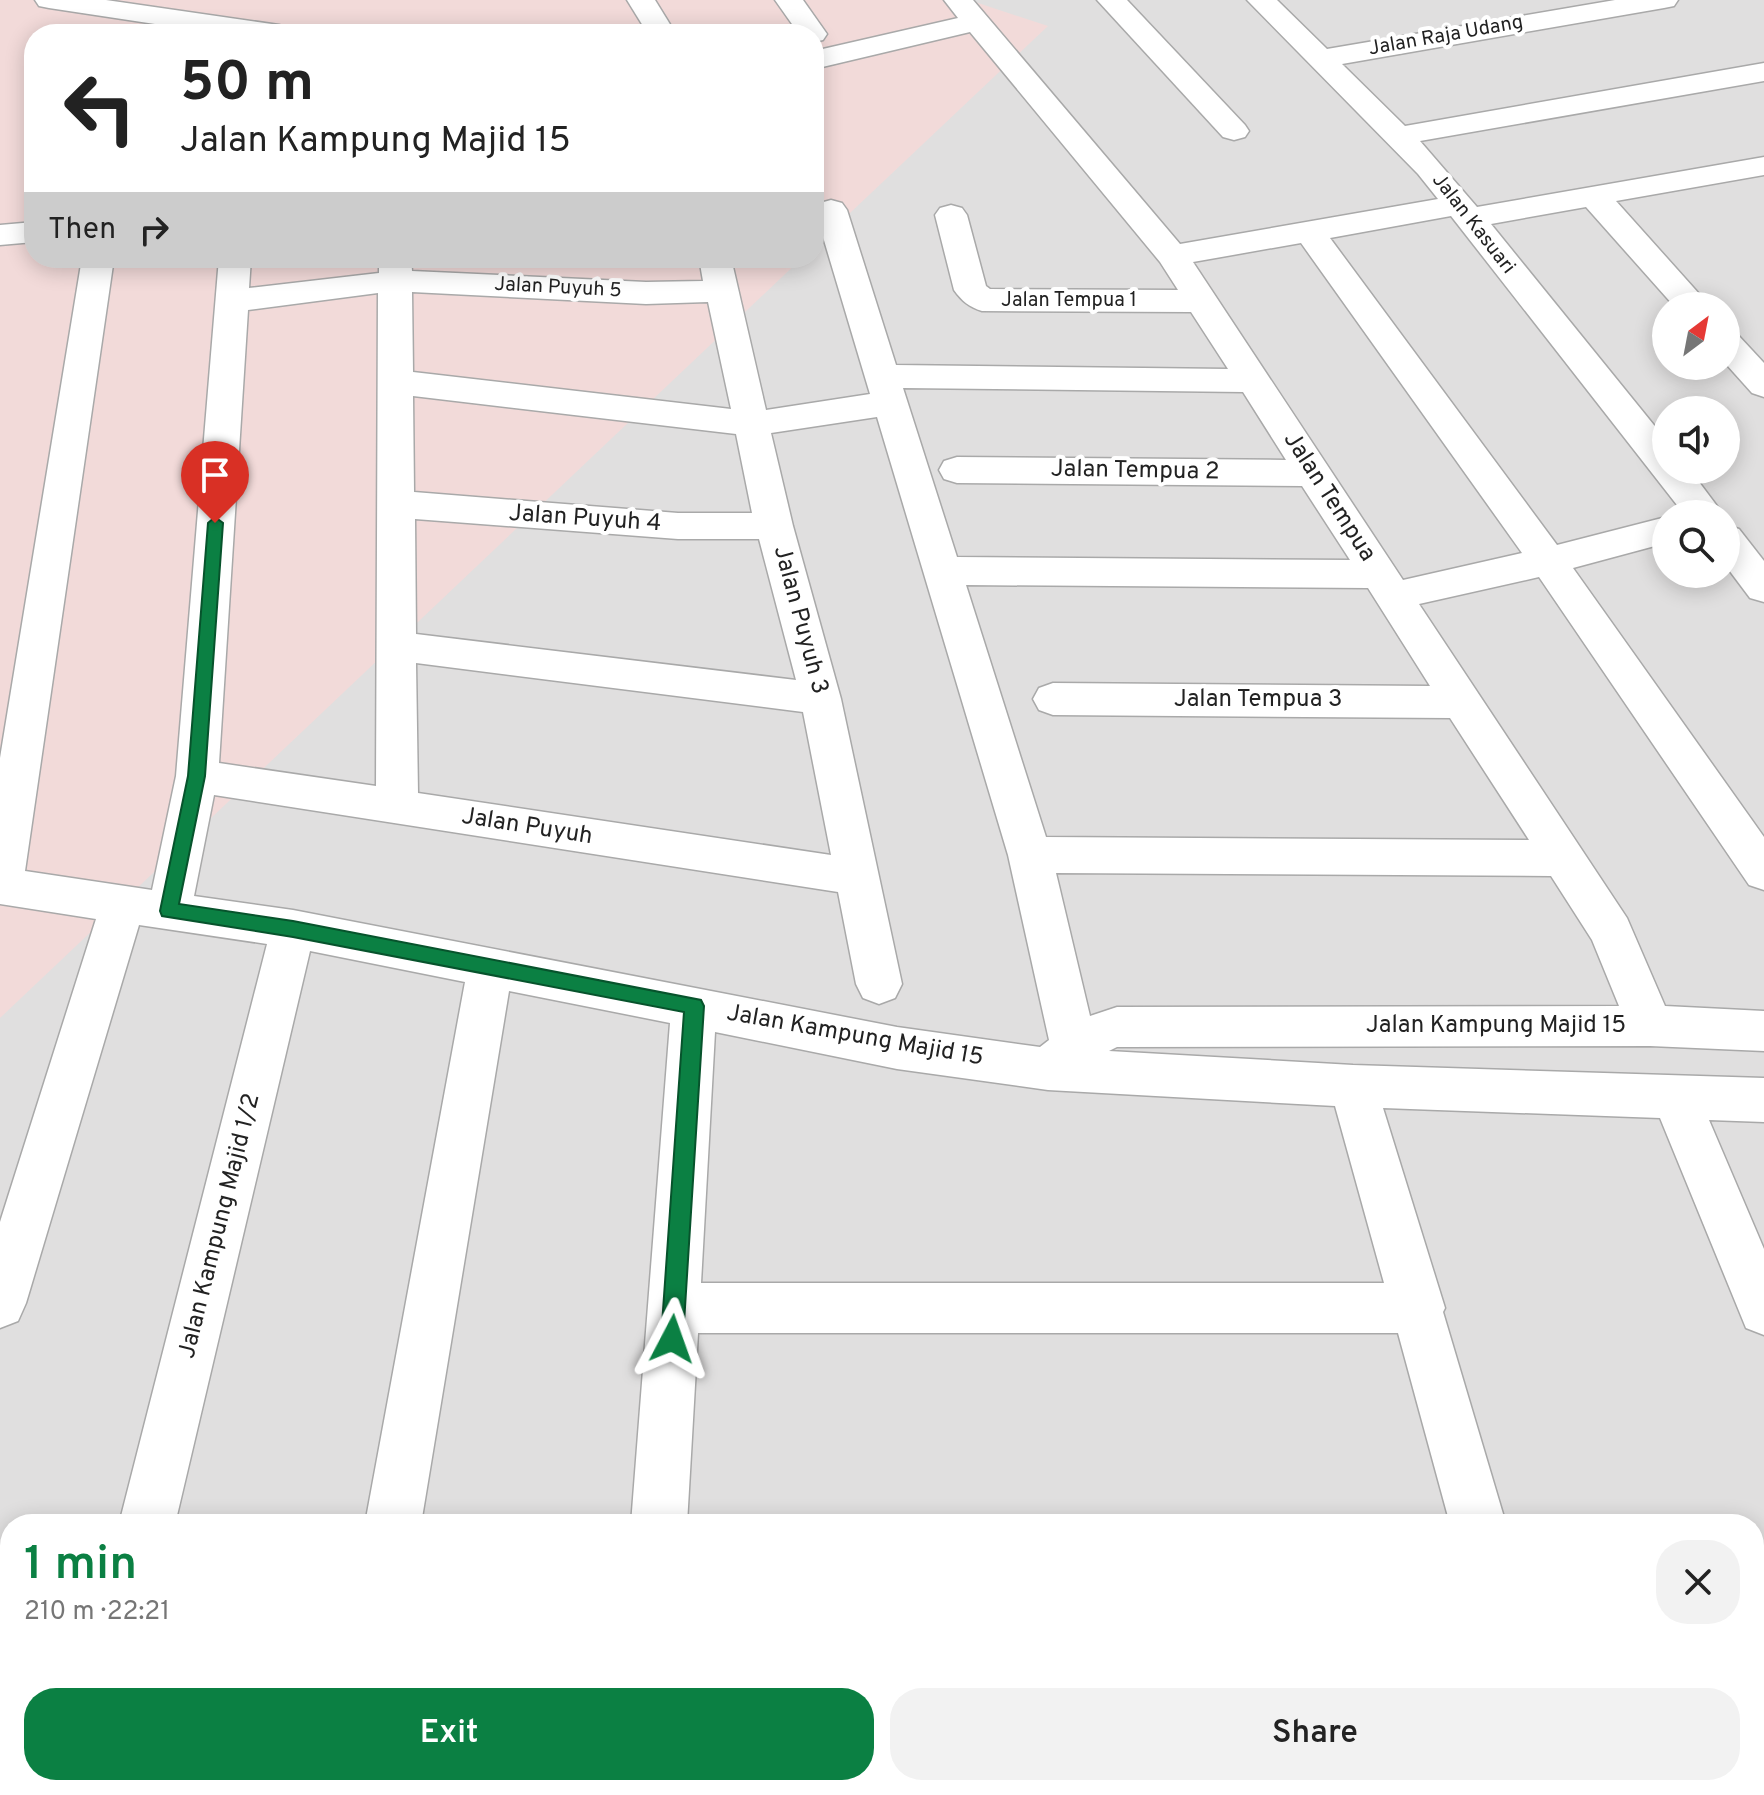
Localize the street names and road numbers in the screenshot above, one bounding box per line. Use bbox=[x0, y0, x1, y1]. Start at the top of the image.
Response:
street label: Jalan Raja Udang bbox=[1367, 10, 1525, 62]
street label: Jalan Kasuari bbox=[1426, 168, 1520, 280]
street label: Jalan Puyuh 5 bbox=[494, 272, 622, 304]
street label: Jalan Tempua 1 bbox=[1001, 288, 1137, 314]
street label: Jalan Tempua bbox=[1276, 427, 1382, 567]
street label: Jalan Tempua 2 bbox=[1050, 455, 1220, 487]
street label: Jalan Puyuh 4 bbox=[508, 499, 662, 539]
street label: Jalan Puyuh 3 bbox=[766, 542, 834, 698]
street label: Jalan Tempua 3 bbox=[1174, 685, 1342, 715]
street label: Jalan Puyuh bbox=[459, 802, 595, 852]
street label: Jalan Kampung Majid 15 bbox=[724, 999, 986, 1073]
street label: Jalan Kampung Majid 15 bbox=[1366, 1011, 1626, 1041]
street label: Jalan Kampung Majid 1/2 bbox=[173, 1090, 267, 1362]

